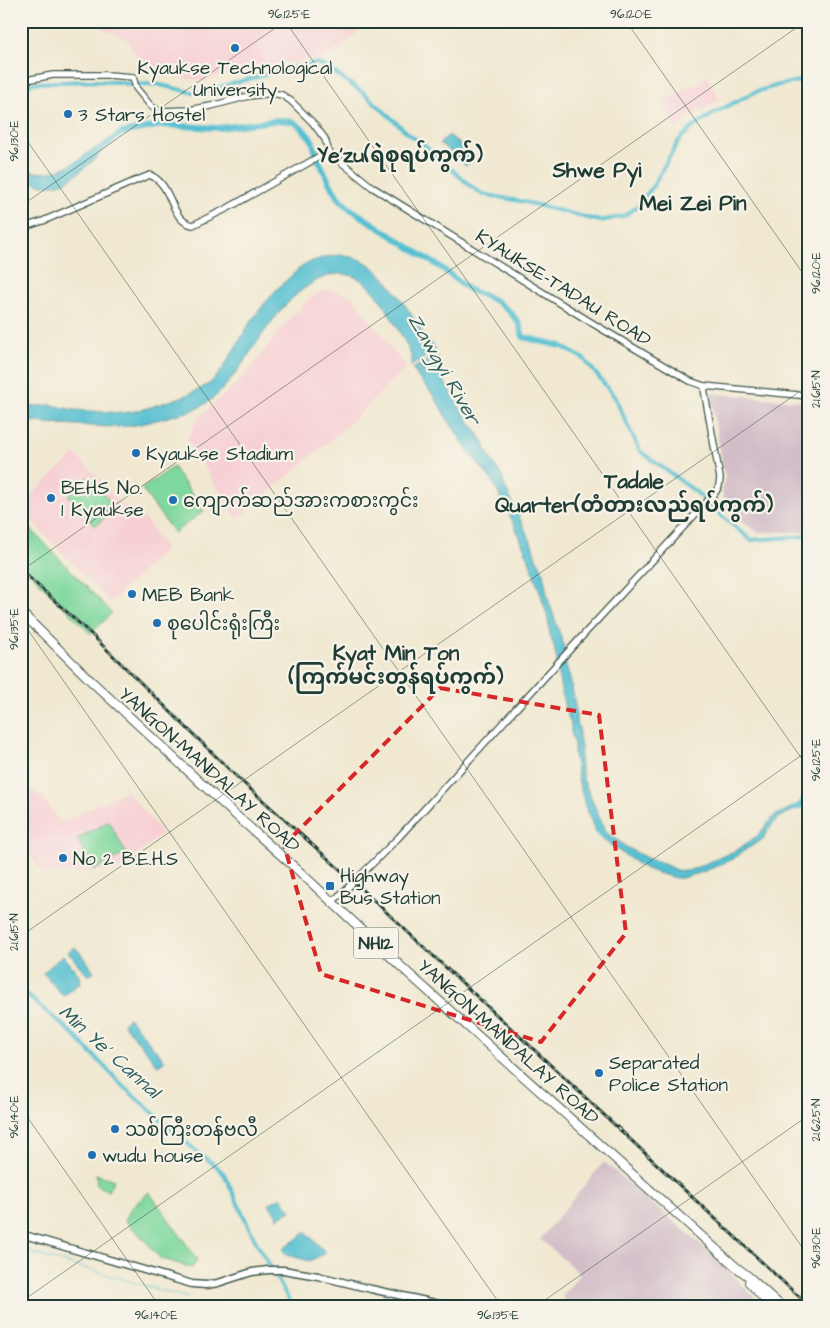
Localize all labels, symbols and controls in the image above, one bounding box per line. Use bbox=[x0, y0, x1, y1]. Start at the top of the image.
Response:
text: 96.125°E bbox=[268, 6, 310, 23]
text: 96.120°E bbox=[610, 6, 652, 23]
marker: Kyaukse Technological University bbox=[229, 42, 241, 54]
place label: Kyaukse Technological University bbox=[137, 55, 333, 105]
place label: 3 Stars Hostel bbox=[78, 102, 205, 129]
marker: 3 Stars Hostel bbox=[62, 108, 74, 120]
text: 96.130°E bbox=[6, 121, 23, 162]
district label: Ye'zu(ရဲစုရပ်ကွက်) bbox=[317, 139, 484, 172]
district label: Shwe Pyi bbox=[552, 156, 642, 188]
district label: Mei Zei Pin bbox=[640, 189, 747, 218]
street label: KYAUKSE-TADAU ROAD bbox=[470, 223, 656, 353]
text: 96.120°E bbox=[808, 252, 825, 294]
water label: Zawgyi River bbox=[400, 309, 488, 432]
text: 21.615°N bbox=[808, 370, 825, 408]
place label: Kyaukse Stadium bbox=[146, 441, 293, 469]
marker: Kyaukse Stadium bbox=[130, 447, 142, 459]
district label: Tadale Quarter(တံတားလည်ရပ်ကွက်) bbox=[495, 467, 774, 522]
place label: BEHS No. 1 Kyaukse bbox=[61, 475, 144, 525]
place label: ကျောက်ဆည်အားကစားကွင်း bbox=[183, 486, 419, 516]
marker: BEHS No. 1 Kyaukse bbox=[45, 492, 57, 504]
marker: ကျောက်ဆည်အားကစားကွင်း bbox=[167, 494, 179, 506]
place label: MEB Bank bbox=[142, 582, 235, 609]
marker: MEB Bank bbox=[126, 588, 138, 600]
text: 96.135°E bbox=[6, 608, 23, 650]
place label: စုပေါင်းရုံးကြီး bbox=[167, 609, 280, 640]
marker: စုပေါင်းရုံးကြီး bbox=[151, 617, 163, 629]
district label: Kyat Min Ton (ကြက်မင်းတွန်ရပ်ကွက်) bbox=[288, 639, 504, 694]
street label: YANGON-MANDALAY ROAD bbox=[112, 681, 306, 859]
text: 96.125°E bbox=[808, 739, 825, 781]
place label: No 2 B.E.H.S bbox=[73, 846, 178, 873]
marker: No 2 B.E.H.S bbox=[57, 852, 69, 864]
place label: Highway Bus Station bbox=[340, 863, 441, 912]
marker: Highway Bus Station bbox=[324, 880, 336, 892]
text: 21.615°N bbox=[6, 913, 23, 951]
road number: NH12 bbox=[354, 928, 398, 958]
street label: YANGON-MANDALAY ROAD bbox=[411, 953, 605, 1131]
water label: Min Ye' Cannal bbox=[52, 999, 168, 1107]
place label: Separated Police Station bbox=[609, 1050, 728, 1099]
marker: Separated Police Station bbox=[593, 1067, 605, 1079]
text: 96.140°E bbox=[6, 1095, 23, 1139]
text: 21.625°N bbox=[808, 1098, 825, 1142]
place label: သစ်ကြီးတန်ဗလီ bbox=[125, 1115, 258, 1145]
marker: သစ်ကြီးတန်ဗလီ bbox=[109, 1123, 121, 1135]
place label: wudu house bbox=[102, 1143, 204, 1170]
marker: wudu house bbox=[86, 1149, 98, 1161]
text: 96.130°E bbox=[808, 1228, 825, 1269]
text: 96.140°E bbox=[134, 1307, 178, 1324]
text: 96.135°E bbox=[477, 1307, 519, 1324]

